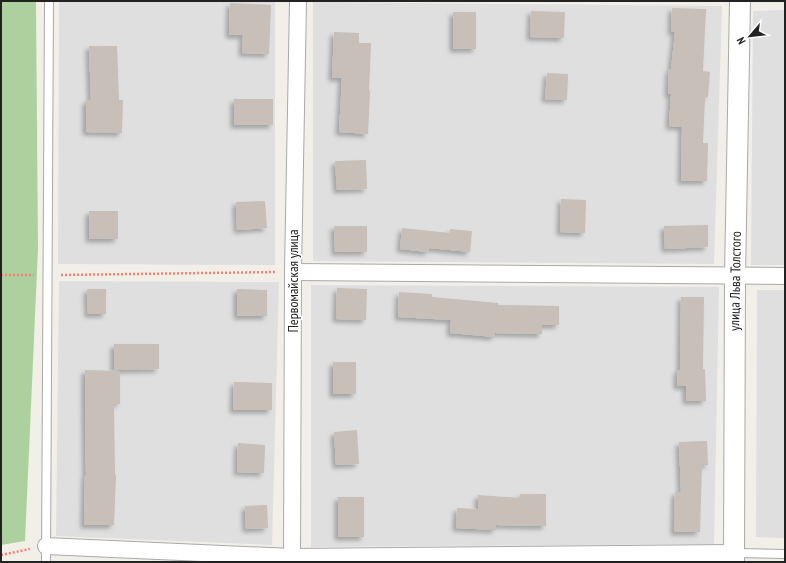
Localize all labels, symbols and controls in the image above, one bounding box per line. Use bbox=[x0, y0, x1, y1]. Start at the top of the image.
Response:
north arrow bbox=[730, 16, 770, 56]
text: N bbox=[734, 35, 749, 47]
street label: Первомайская улица bbox=[284, 229, 302, 333]
street label: улица Льва Толстого bbox=[725, 231, 745, 331]

